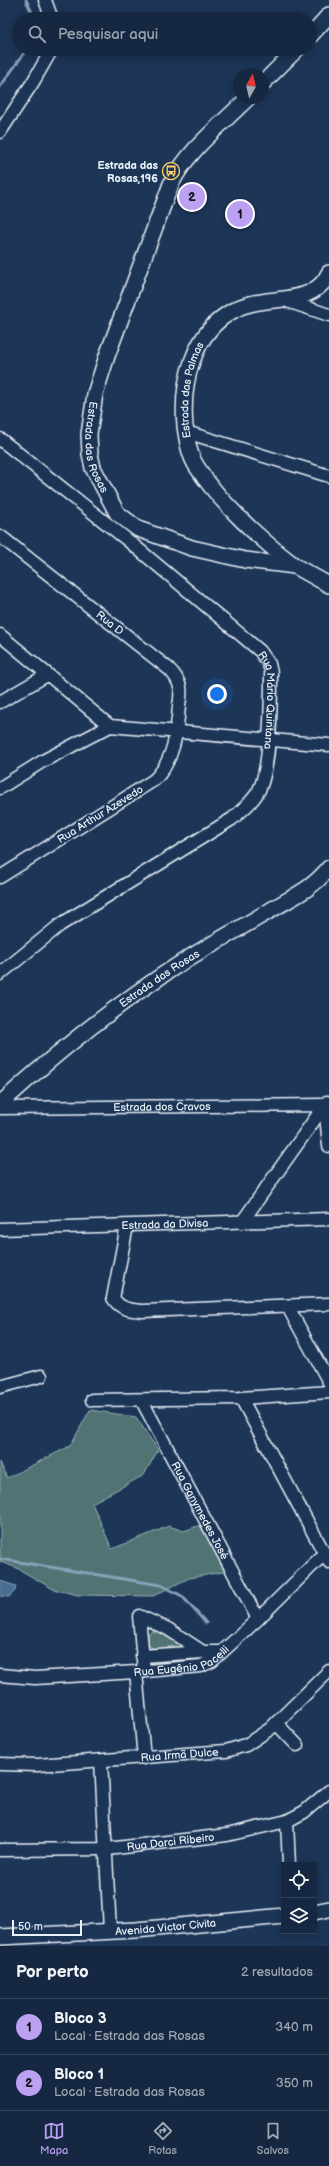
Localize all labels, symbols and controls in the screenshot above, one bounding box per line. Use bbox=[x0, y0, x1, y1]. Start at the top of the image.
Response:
search box bbox=[12, 12, 317, 56]
icon: search bbox=[26, 23, 48, 45]
text: Pesquisar aqui bbox=[58, 25, 158, 44]
north arrow bbox=[233, 68, 269, 104]
place label: Estrada das Rosas,196 bbox=[97, 159, 159, 185]
bus stop icon: Estrada das Rosas,196 bbox=[161, 161, 181, 181]
pin: 2 bbox=[179, 182, 205, 212]
pin: 1 bbox=[227, 199, 253, 229]
street label: Estrada das Palmas bbox=[178, 339, 207, 439]
street label: Estrada das Rosas bbox=[82, 401, 111, 495]
street label: Rua D bbox=[93, 608, 126, 638]
street label: Rua Mário Quintana bbox=[255, 649, 277, 750]
your location bbox=[207, 684, 227, 704]
street label: Rua Arthur Azevedo bbox=[55, 783, 146, 846]
street label: Estrada das Rosas bbox=[117, 947, 202, 1010]
street label: Estrada dos Cravos bbox=[113, 1100, 211, 1114]
street label: Estrada da Divisa bbox=[121, 1217, 209, 1232]
street label: Rua Ganymedes José bbox=[168, 1460, 231, 1562]
street label: Rua Eugênio Pacelli bbox=[133, 1643, 232, 1679]
street label: Rua Irmã Dulce bbox=[140, 1746, 219, 1764]
street label: Rua Darci Ribeiro bbox=[126, 1831, 215, 1854]
map controls bbox=[281, 1862, 317, 1934]
button: locate bbox=[281, 1862, 317, 1898]
button: layers bbox=[281, 1898, 317, 1934]
street label: Avenida Victor Civita bbox=[115, 1916, 217, 1938]
scale bar bbox=[12, 1918, 82, 1937]
text: 50 m bbox=[18, 1920, 43, 1933]
text: Por perto bbox=[16, 1962, 89, 1982]
text: 2 resultados bbox=[241, 1964, 313, 1980]
text: Bloco 3 bbox=[54, 2009, 106, 2028]
text: 1 bbox=[26, 2019, 32, 2035]
text: 340 m bbox=[275, 2019, 313, 2035]
text: Local · Estrada das Rosas bbox=[54, 2028, 205, 2044]
text: Bloco 1 bbox=[54, 2065, 104, 2084]
text: 2 bbox=[25, 2075, 33, 2091]
text: 350 m bbox=[276, 2075, 313, 2091]
text: Local · Estrada das Rosas bbox=[54, 2084, 205, 2100]
tab: Mapa bbox=[40, 2120, 68, 2157]
tab: Rotas bbox=[148, 2120, 177, 2157]
tab: Salvos bbox=[257, 2120, 289, 2157]

